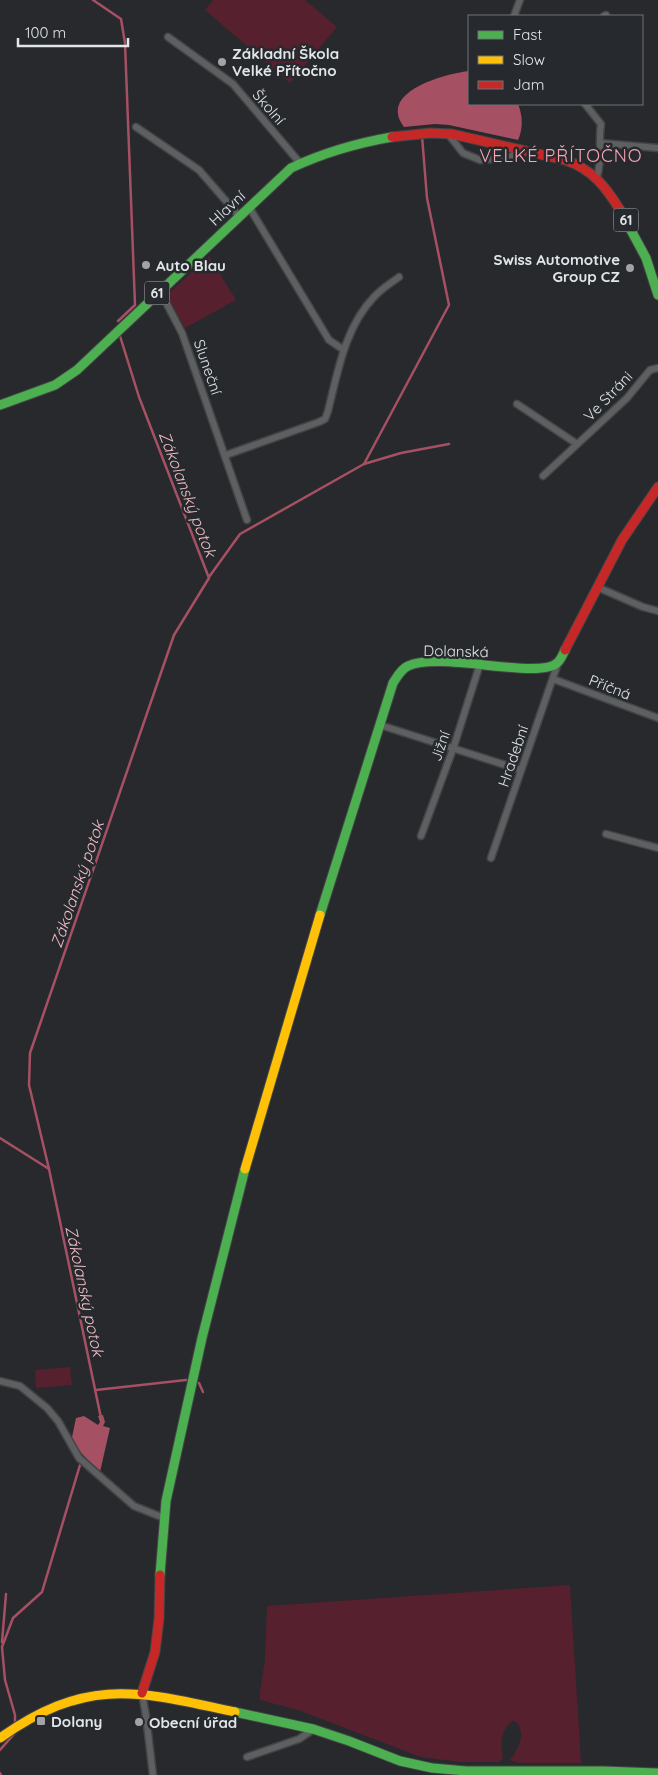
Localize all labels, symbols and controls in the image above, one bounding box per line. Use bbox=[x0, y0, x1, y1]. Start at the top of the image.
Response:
scale bar bbox=[18, 15, 128, 47]
legend bbox=[468, 15, 643, 105]
text: 100 m bbox=[25, 23, 66, 42]
text: Fast bbox=[513, 25, 542, 44]
place label: Základní Škola Velké Přítočno bbox=[232, 44, 339, 80]
text: Slow bbox=[513, 50, 545, 69]
marker: Základní Škola Velké Přítočno bbox=[216, 56, 228, 68]
text: Jam bbox=[513, 75, 544, 94]
street label: Školní bbox=[249, 85, 290, 129]
district label: VELKÉ PŘÍTOČNO bbox=[479, 144, 643, 167]
street label: Hlavní bbox=[205, 186, 250, 230]
road number: 61 bbox=[614, 208, 638, 232]
place label: Swiss Automotive Group CZ bbox=[494, 250, 620, 286]
place label: Auto Blau bbox=[156, 256, 226, 275]
marker: Auto Blau bbox=[140, 259, 152, 271]
marker: Swiss Automotive Group CZ bbox=[624, 262, 636, 274]
road number: 61 bbox=[144, 282, 170, 304]
street label: Sluneční bbox=[190, 337, 227, 398]
street label: Ve Stráni bbox=[580, 367, 636, 425]
water label: Zákolanský potok bbox=[155, 428, 222, 561]
street label: Dolanská bbox=[423, 641, 489, 661]
street label: Příčná bbox=[586, 670, 634, 704]
street label: Hradební bbox=[494, 722, 533, 789]
street label: Jižní bbox=[426, 728, 454, 764]
water label: Zákolanský potok bbox=[46, 817, 109, 950]
water label: Zákolanský potok bbox=[61, 1224, 109, 1360]
place label: Dolany bbox=[51, 1712, 102, 1731]
place label: Obecní úřad bbox=[149, 1713, 237, 1732]
marker: Dolany bbox=[35, 1715, 47, 1727]
marker: Obecní úřad bbox=[133, 1716, 145, 1728]

